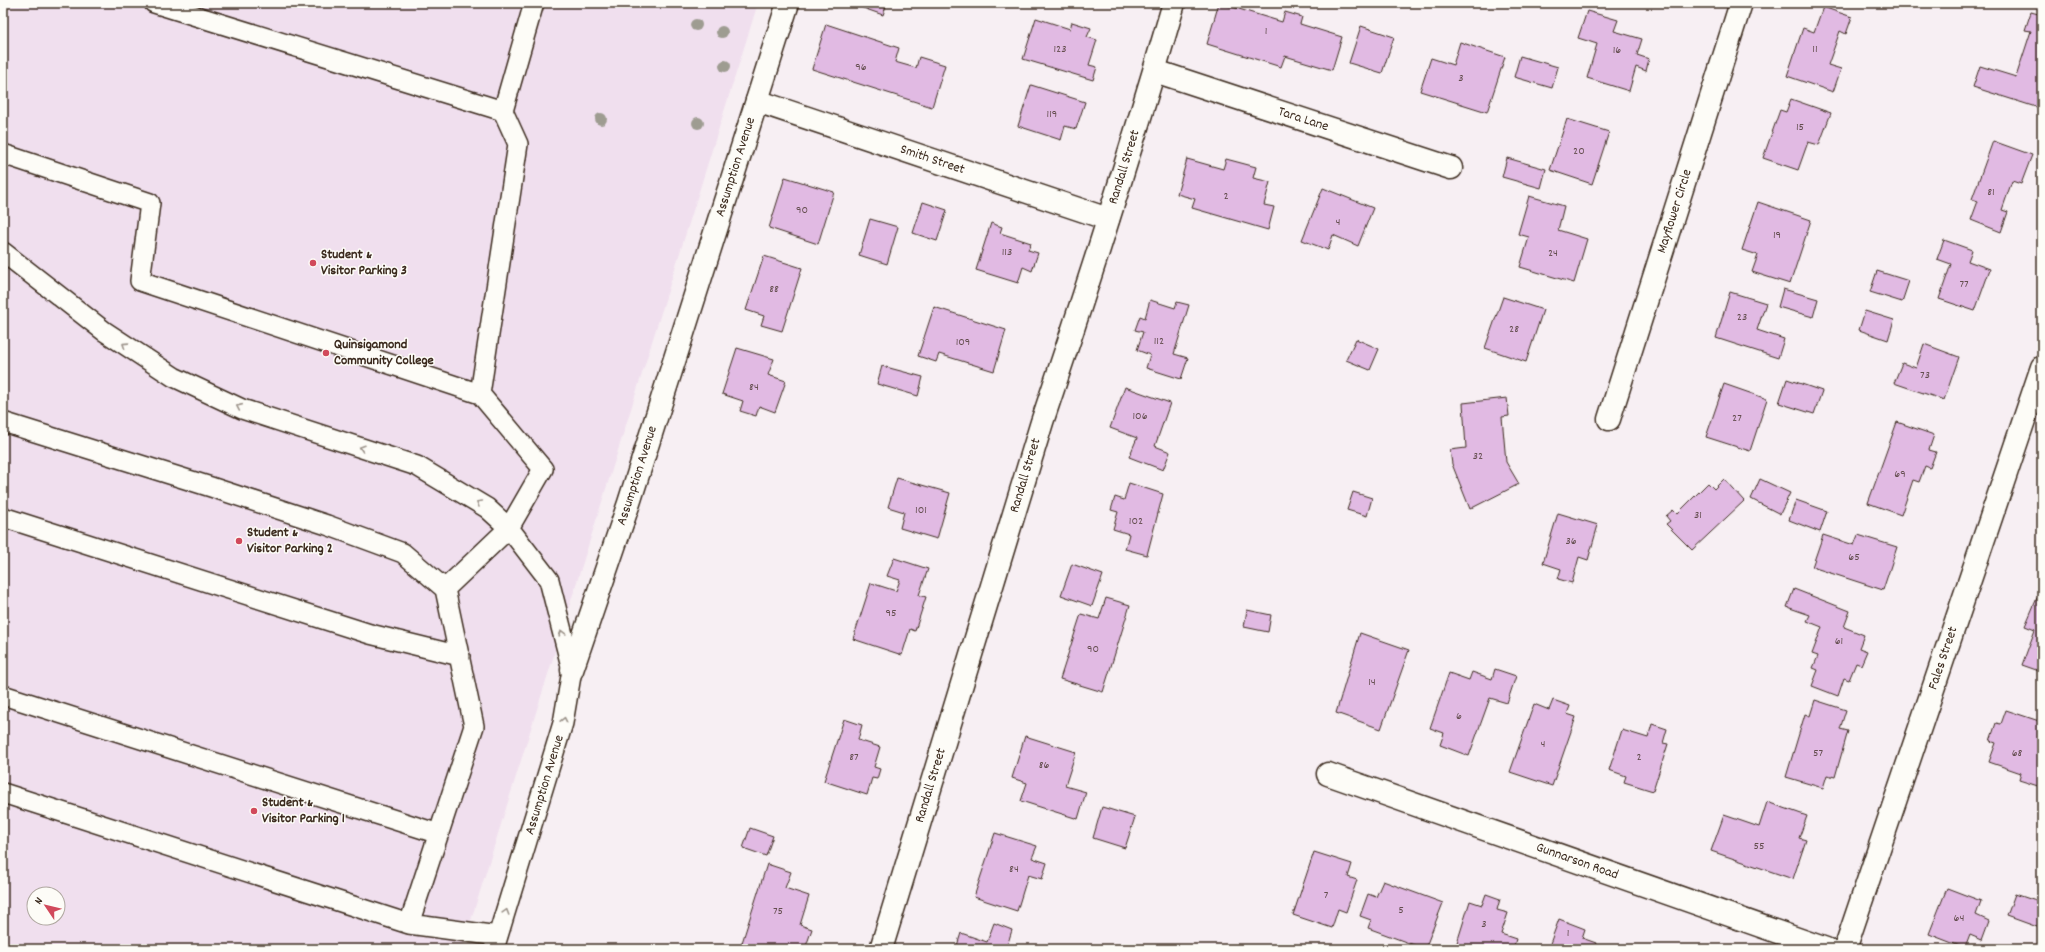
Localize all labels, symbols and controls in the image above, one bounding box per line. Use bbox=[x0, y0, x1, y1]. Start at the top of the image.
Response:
house number: 1 bbox=[1265, 23, 1267, 40]
house number: 123 bbox=[1053, 41, 1067, 58]
house number: 11 bbox=[1812, 41, 1818, 58]
house number: 16 bbox=[1613, 42, 1621, 59]
house number: 96 bbox=[855, 59, 867, 76]
house number: 3 bbox=[1458, 70, 1464, 87]
street label: Tara Lane bbox=[1275, 102, 1331, 137]
house number: 119 bbox=[1047, 106, 1057, 123]
street label: Assumption Avenue bbox=[711, 115, 761, 219]
house number: 15 bbox=[1796, 119, 1804, 136]
street label: Randall Street bbox=[1104, 127, 1146, 207]
street label: Smith Street bbox=[897, 140, 967, 180]
house number: 20 bbox=[1573, 143, 1585, 160]
street label: Mayflower Circle bbox=[1652, 167, 1698, 256]
house number: 81 bbox=[1987, 184, 1995, 201]
house number: 2 bbox=[1223, 188, 1229, 205]
house number: 90 bbox=[796, 202, 808, 219]
house number: 4 bbox=[1336, 214, 1341, 231]
house number: 19 bbox=[1773, 227, 1781, 244]
house number: 113 bbox=[1002, 244, 1012, 261]
place label: Student & Visitor Parking 3 bbox=[321, 245, 407, 281]
house number: 24 bbox=[1548, 245, 1558, 262]
marker: Student & Visitor Parking 3 bbox=[308, 258, 318, 268]
house number: 77 bbox=[1959, 276, 1969, 293]
house number: 88 bbox=[769, 281, 779, 298]
house number: 23 bbox=[1737, 309, 1747, 326]
house number: 28 bbox=[1509, 321, 1519, 338]
house number: 112 bbox=[1154, 333, 1164, 350]
house number: 109 bbox=[956, 334, 970, 351]
place label: Quinsigamond Community College bbox=[334, 335, 434, 371]
one-way arrow bbox=[122, 342, 129, 350]
marker: Quinsigamond Community College bbox=[321, 348, 331, 358]
house number: 73 bbox=[1920, 367, 1930, 384]
house number: 84 bbox=[749, 379, 759, 396]
one-way arrow bbox=[235, 404, 243, 412]
house number: 106 bbox=[1132, 408, 1148, 425]
house number: 27 bbox=[1732, 410, 1742, 427]
street label: Assumption Avenue bbox=[612, 423, 663, 528]
street label: Randall Street bbox=[1005, 436, 1046, 515]
one-way arrow bbox=[359, 445, 366, 453]
house number: 32 bbox=[1473, 448, 1483, 465]
house number: 69 bbox=[1894, 466, 1906, 483]
one-way arrow bbox=[476, 500, 483, 507]
house number: 101 bbox=[915, 502, 927, 519]
house number: 31 bbox=[1694, 507, 1702, 524]
house number: 102 bbox=[1129, 513, 1143, 530]
place label: Student & Visitor Parking 2 bbox=[247, 523, 333, 559]
house number: 36 bbox=[1565, 533, 1577, 550]
marker: Student & Visitor Parking 2 bbox=[234, 536, 244, 546]
house number: 65 bbox=[1848, 549, 1860, 566]
house number: 95 bbox=[885, 605, 897, 622]
street label: Fales Street bbox=[1923, 624, 1963, 692]
one-way arrow bbox=[559, 629, 567, 636]
house number: 61 bbox=[1835, 633, 1843, 650]
house number: 90 bbox=[1087, 641, 1099, 658]
house number: 14 bbox=[1368, 674, 1376, 691]
house number: 6 bbox=[1456, 708, 1462, 725]
one-way arrow bbox=[559, 717, 567, 724]
street label: Assumption Avenue bbox=[520, 733, 570, 837]
house number: 4 bbox=[1541, 736, 1546, 753]
house number: 57 bbox=[1813, 745, 1823, 762]
house number: 68 bbox=[2012, 745, 2023, 762]
street label: Randall Street bbox=[910, 746, 952, 825]
house number: 87 bbox=[849, 749, 859, 766]
house number: 2 bbox=[1636, 749, 1642, 766]
house number: 86 bbox=[1039, 757, 1049, 774]
place label: Student & Visitor Parking 1 bbox=[262, 793, 345, 829]
marker: Student & Visitor Parking 1 bbox=[249, 806, 259, 816]
street label: Gunnarson Road bbox=[1533, 838, 1621, 885]
house number: 55 bbox=[1753, 838, 1765, 855]
house number: 84 bbox=[1009, 861, 1019, 878]
north arrow bbox=[26, 886, 66, 926]
house number: 7 bbox=[1324, 887, 1329, 904]
text: N bbox=[31, 894, 48, 908]
house number: 5 bbox=[1398, 902, 1404, 919]
house number: 75 bbox=[773, 903, 783, 920]
one-way arrow bbox=[501, 909, 510, 916]
house number: 64 bbox=[1954, 910, 1964, 927]
house number: 3 bbox=[1481, 916, 1487, 933]
house number: 1 bbox=[1567, 925, 1569, 942]

